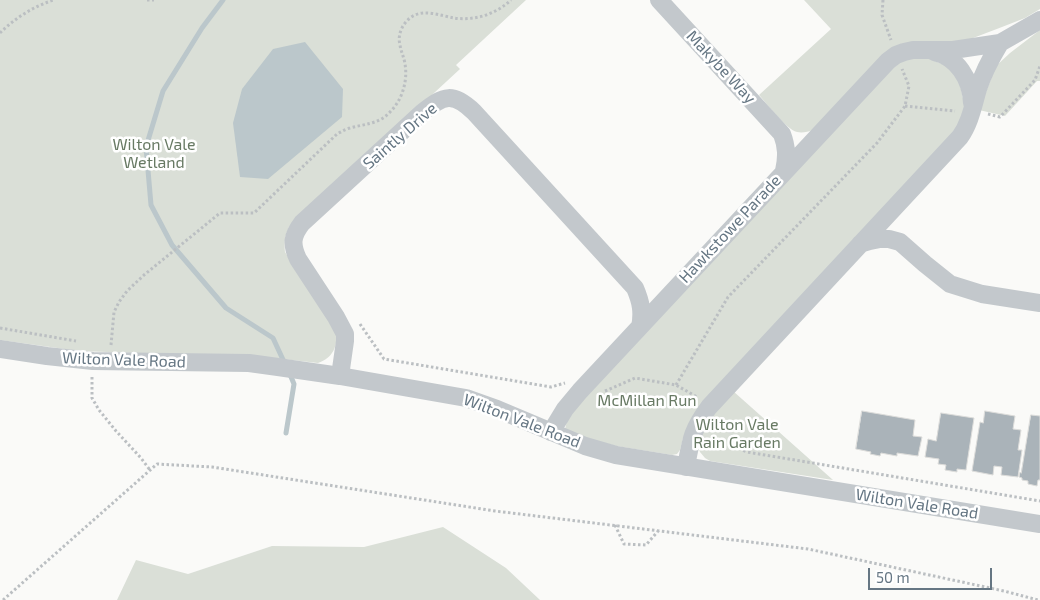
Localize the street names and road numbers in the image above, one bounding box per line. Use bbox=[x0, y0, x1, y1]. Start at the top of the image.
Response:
street label: Makybe Way bbox=[682, 26, 760, 108]
street label: Saintly Drive bbox=[359, 99, 441, 173]
street label: Hawkstowe Parade bbox=[675, 171, 785, 287]
street label: Wilton Vale Road bbox=[62, 348, 186, 372]
street label: Wilton Vale Road bbox=[461, 390, 583, 452]
street label: Wilton Vale Road bbox=[854, 485, 980, 523]

